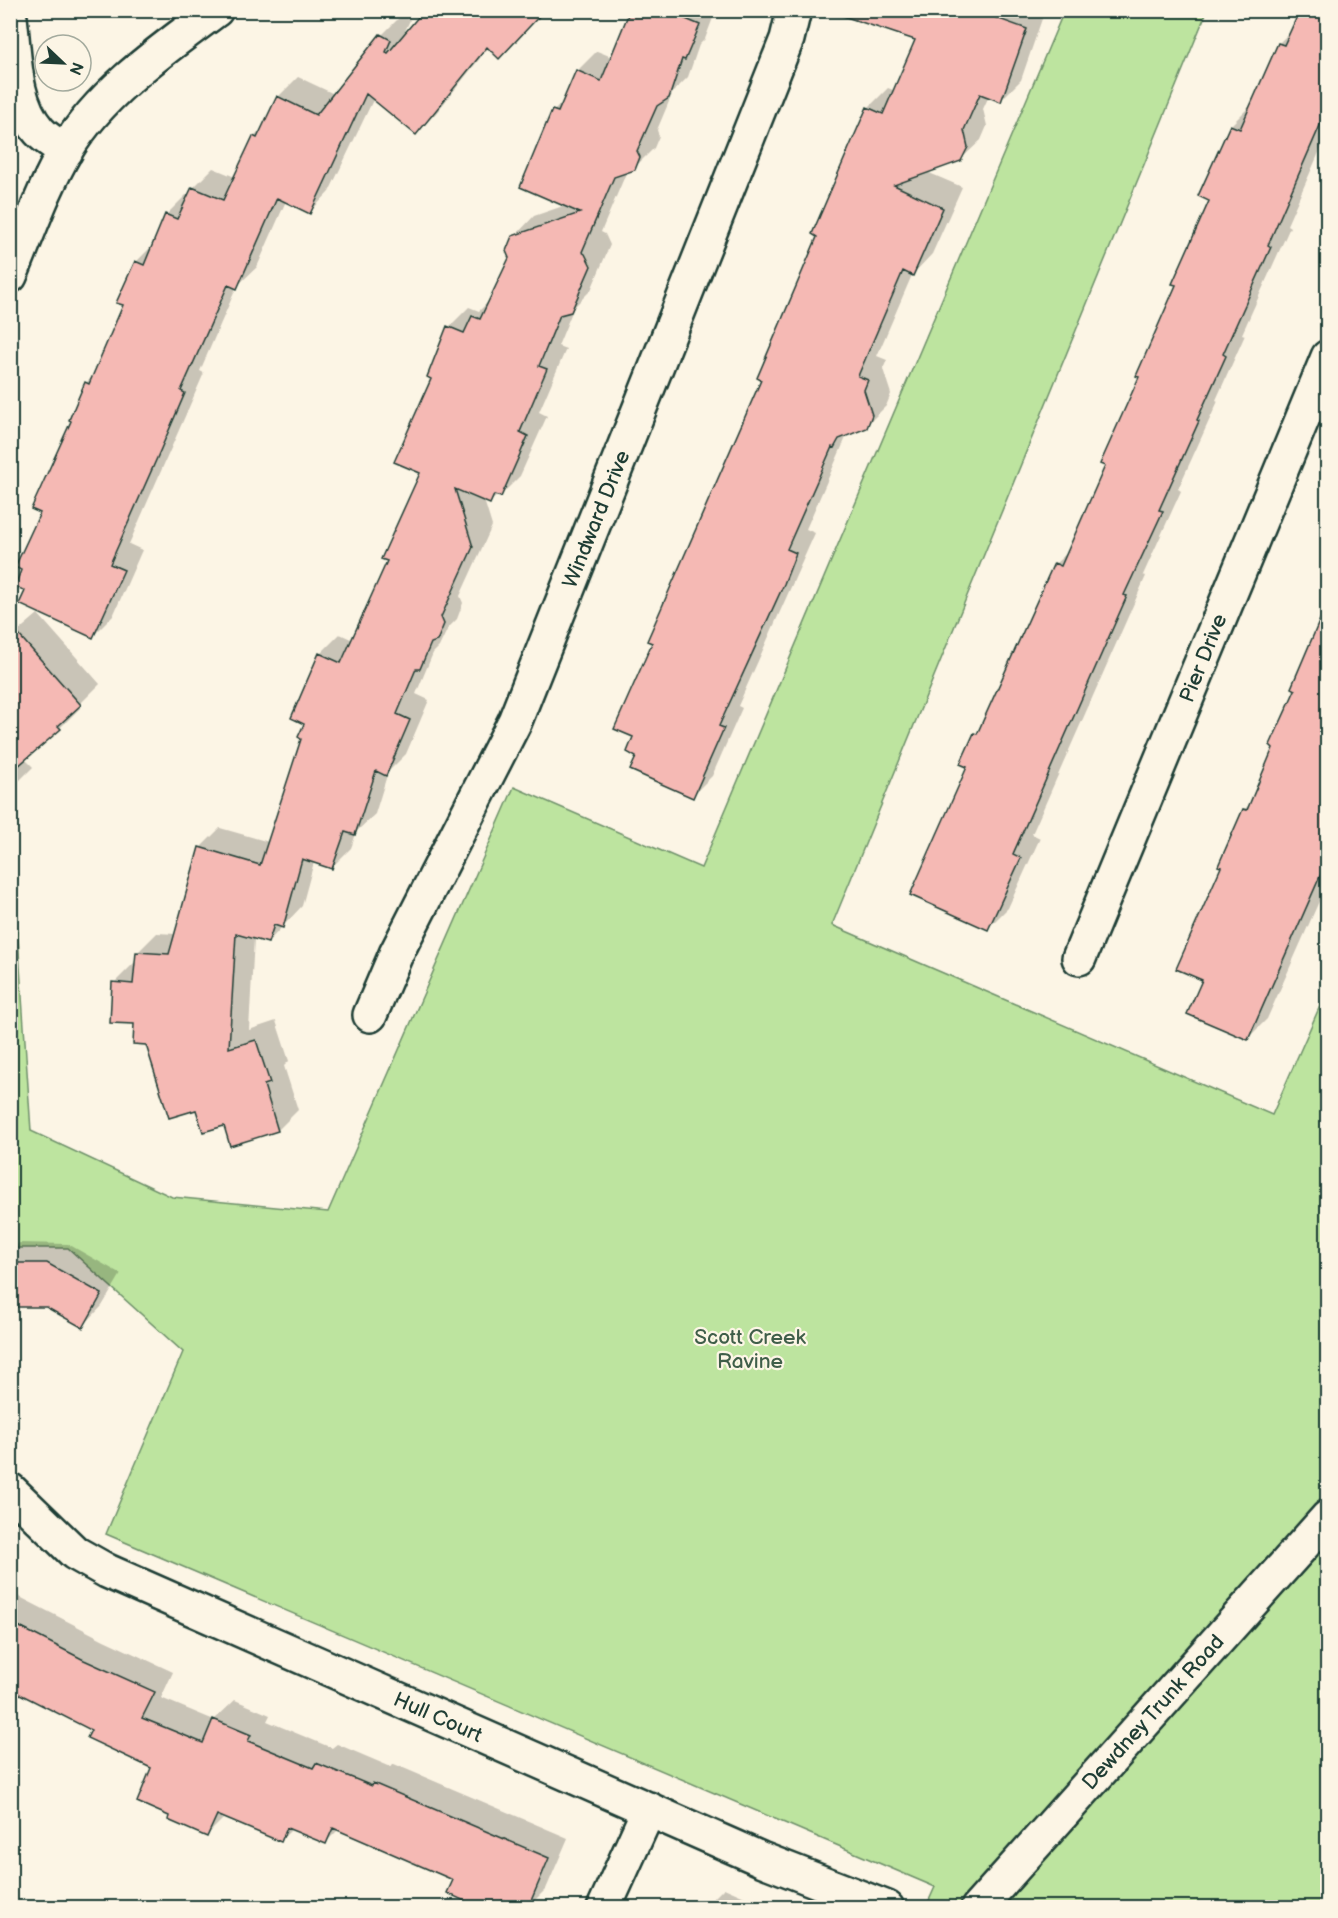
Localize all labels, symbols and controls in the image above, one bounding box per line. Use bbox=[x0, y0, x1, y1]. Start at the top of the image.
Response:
north arrow bbox=[33, 33, 93, 93]
text: N bbox=[64, 59, 87, 78]
street label: Windward Drive bbox=[557, 447, 635, 592]
street label: Pier Drive bbox=[1174, 610, 1233, 706]
park label: Scott Creek Ravine bbox=[694, 1325, 806, 1374]
street label: Dewdney Trunk Road bbox=[1077, 1630, 1230, 1795]
street label: Hull Court bbox=[389, 1687, 487, 1748]

